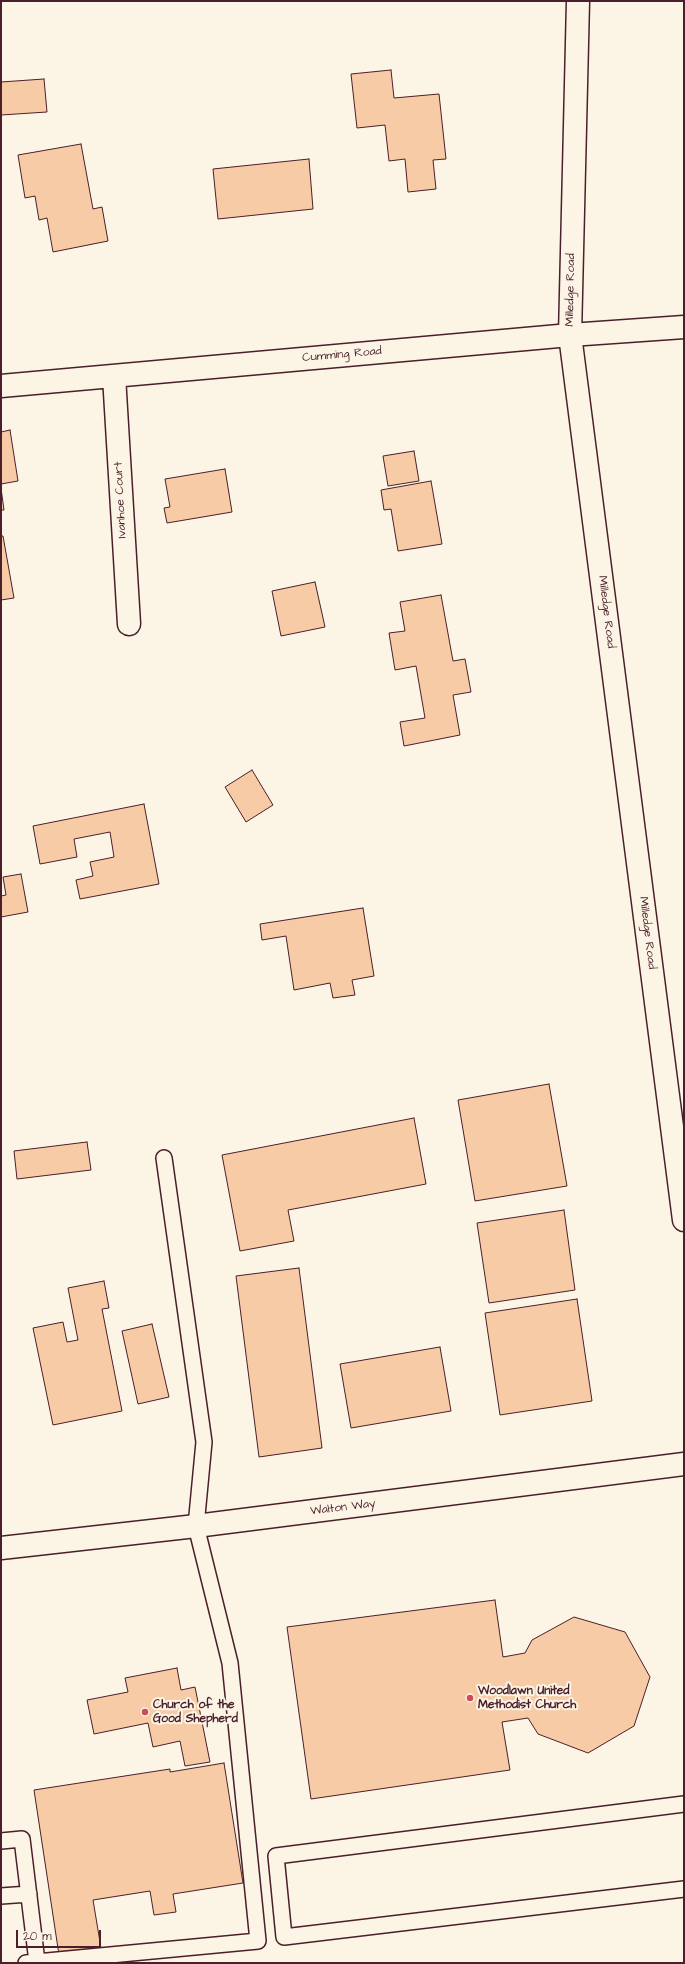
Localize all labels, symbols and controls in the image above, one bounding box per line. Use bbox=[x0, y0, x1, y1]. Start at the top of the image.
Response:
street label: Milledge Road bbox=[563, 253, 579, 327]
street label: Cumming Road bbox=[302, 344, 382, 366]
street label: Ivanhoe Court bbox=[112, 461, 130, 539]
street label: Milledge Road bbox=[594, 575, 618, 649]
street label: Milledge Road bbox=[635, 896, 659, 970]
street label: Walton Way bbox=[310, 1497, 376, 1519]
place label: Woodlawn United Methodist Church bbox=[478, 1684, 576, 1712]
marker: Woodlawn United Methodist Church bbox=[465, 1693, 475, 1703]
place label: Church of the Good Shepherd bbox=[153, 1698, 238, 1726]
marker: Church of the Good Shepherd bbox=[140, 1707, 150, 1717]
scale bar bbox=[18, 1922, 103, 1948]
text: 20 m bbox=[23, 1928, 52, 1945]

